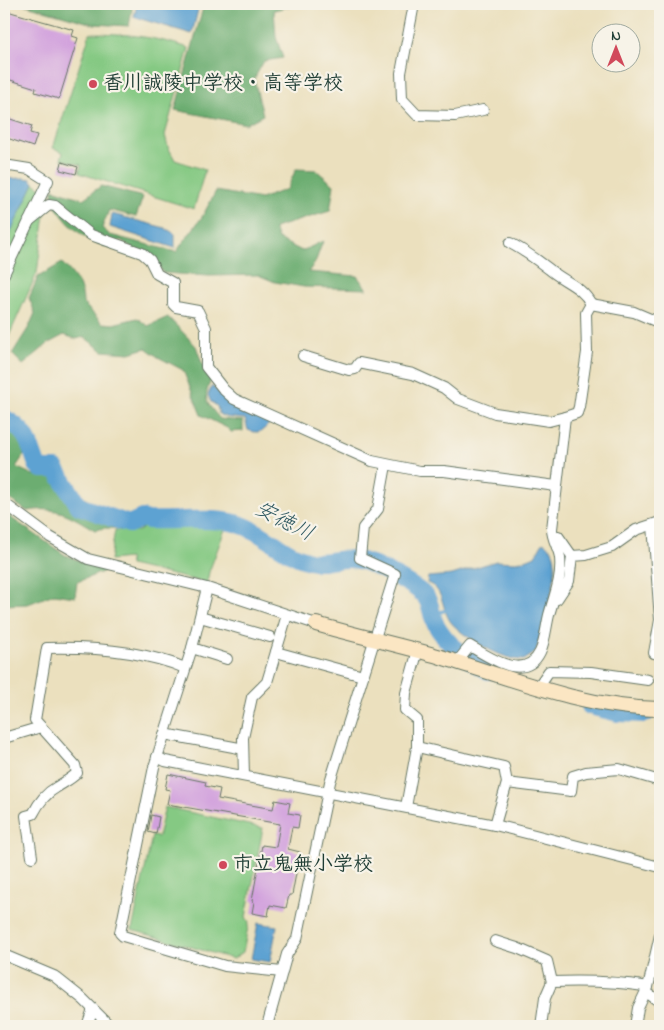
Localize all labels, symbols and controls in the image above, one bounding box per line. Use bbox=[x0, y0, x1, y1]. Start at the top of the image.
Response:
north arrow bbox=[592, 22, 642, 72]
text: N bbox=[611, 26, 621, 47]
place label: 香川誠陵中学校・高等学校 bbox=[103, 70, 343, 99]
marker: 香川誠陵中学校・高等学校 bbox=[87, 78, 99, 90]
water label: 安徳川 bbox=[249, 494, 319, 550]
place label: 市立鬼無小学校 bbox=[233, 851, 373, 880]
marker: 市立鬼無小学校 bbox=[217, 859, 229, 871]

